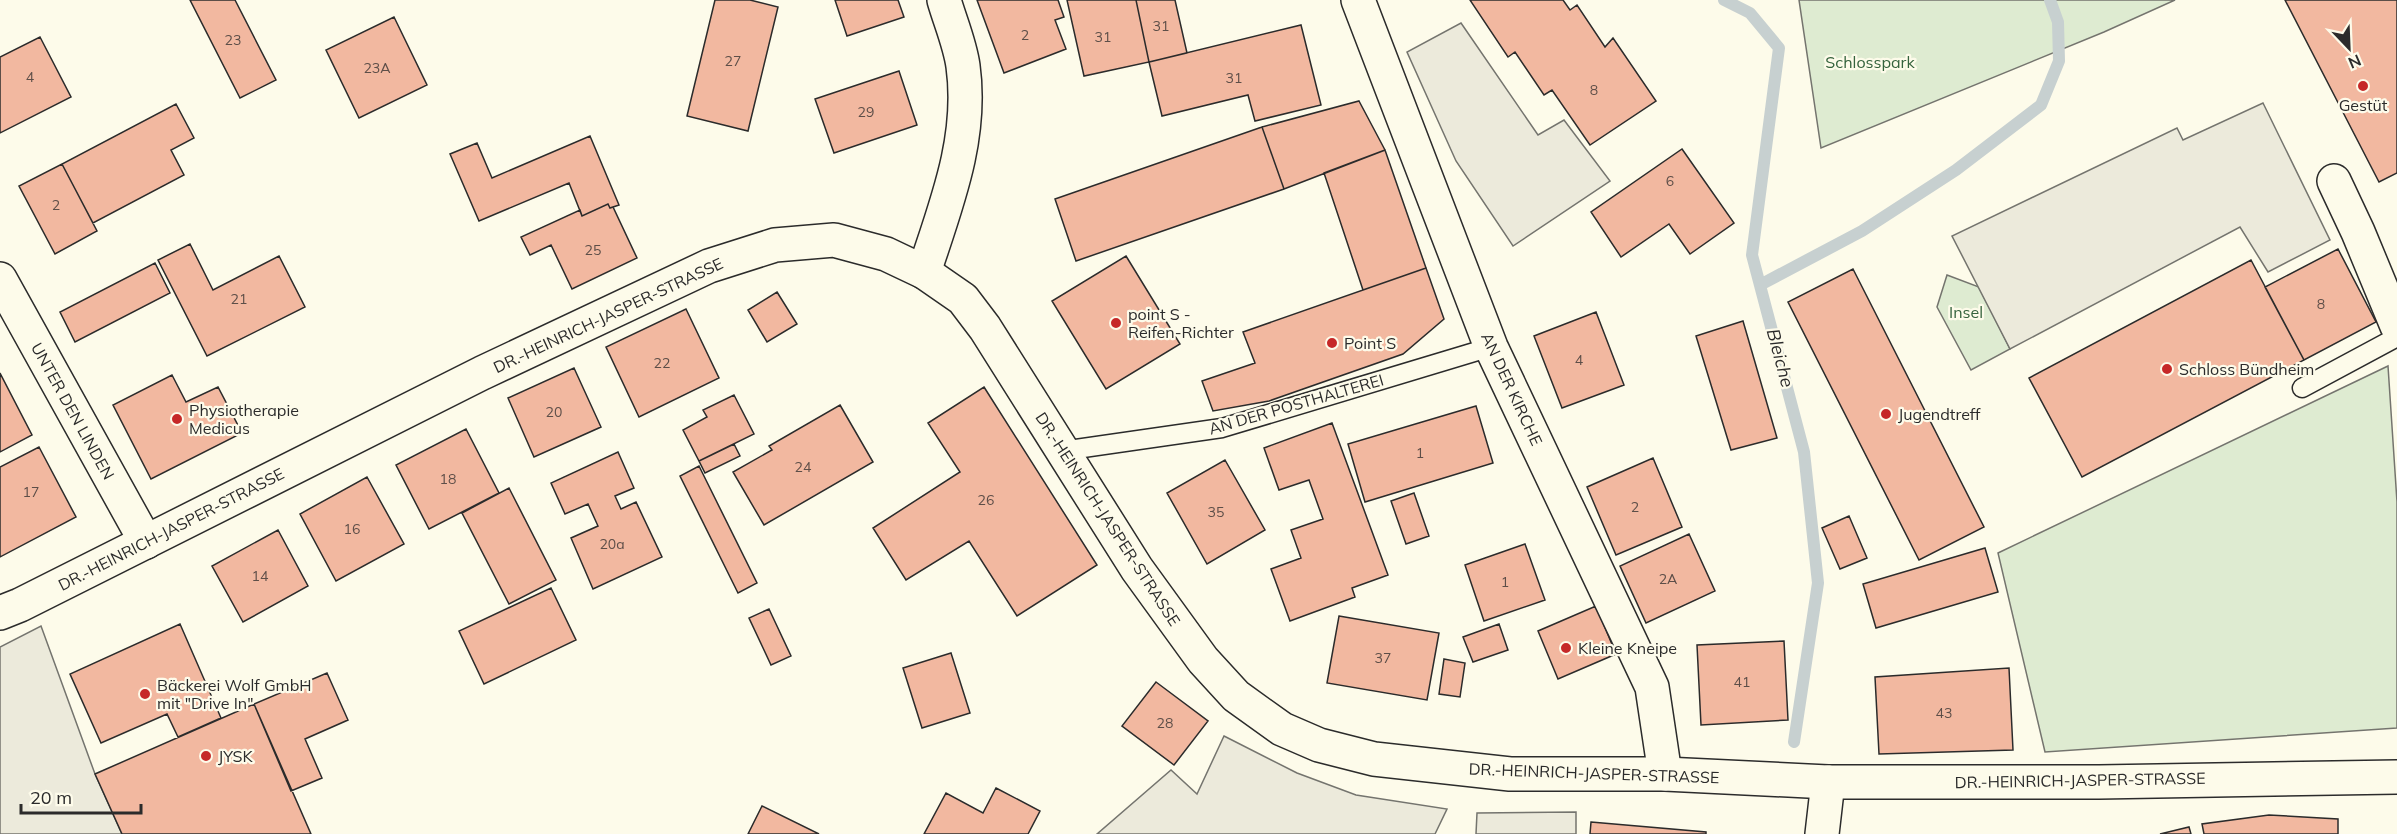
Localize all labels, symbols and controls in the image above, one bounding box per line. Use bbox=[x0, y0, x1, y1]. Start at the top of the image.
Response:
house number: 31 bbox=[1153, 17, 1169, 35]
north arrow bbox=[2319, 18, 2379, 78]
house number: 2 bbox=[1021, 26, 1029, 44]
house number: 31 bbox=[1095, 28, 1111, 46]
house number: 23 bbox=[225, 31, 241, 49]
text: N bbox=[2345, 50, 2364, 73]
house number: 27 bbox=[725, 52, 741, 70]
park label: Schlosspark bbox=[1825, 52, 1915, 72]
house number: 23A bbox=[363, 59, 391, 77]
house number: 4 bbox=[26, 68, 35, 86]
house number: 31 bbox=[1226, 69, 1242, 87]
marker: Gestüt bbox=[2356, 79, 2370, 93]
house number: 8 bbox=[1590, 81, 1598, 99]
place label: Gestüt bbox=[2339, 95, 2388, 115]
house number: 29 bbox=[858, 103, 874, 121]
house number: 6 bbox=[1666, 172, 1674, 190]
house number: 2 bbox=[52, 196, 60, 214]
house number: 25 bbox=[585, 241, 601, 259]
street label: DR.-HEINRICH-JASPER-STRASSE bbox=[490, 253, 726, 377]
house number: 21 bbox=[231, 290, 247, 308]
house number: 8 bbox=[2317, 295, 2325, 313]
park label: Insel bbox=[1949, 302, 1983, 322]
place label: point S - Reifen-Richter bbox=[1128, 304, 1234, 342]
marker: point S - Reifen-Richter bbox=[1109, 316, 1123, 330]
water label: Bleiche bbox=[1762, 326, 1799, 390]
street label: AN DER KIRCHE bbox=[1477, 329, 1547, 449]
place label: Point S bbox=[1344, 333, 1396, 353]
marker: Point S bbox=[1325, 336, 1339, 350]
street label: UNTER DEN LINDEN bbox=[27, 339, 119, 483]
house number: 4 bbox=[1575, 351, 1584, 369]
house number: 22 bbox=[654, 354, 670, 372]
place label: Schloss Bündheim bbox=[2179, 359, 2314, 379]
marker: Schloss Bündheim bbox=[2160, 362, 2174, 376]
street label: AN DER POSTHALTEREI bbox=[1206, 369, 1386, 439]
place label: Physiotherapie Medicus bbox=[189, 400, 299, 438]
house number: 20 bbox=[546, 403, 562, 421]
place label: Jugendtreff bbox=[1898, 404, 1981, 424]
marker: Jugendtreff bbox=[1879, 407, 1893, 421]
street label: DR.-HEINRICH-JASPER-STRASSE bbox=[1031, 408, 1185, 630]
marker: Physiotherapie Medicus bbox=[170, 412, 184, 426]
house number: 1 bbox=[1416, 444, 1424, 462]
house number: 24 bbox=[795, 458, 812, 476]
street label: DR.-HEINRICH-JASPER-STRASSE bbox=[55, 463, 287, 595]
house number: 18 bbox=[440, 470, 456, 488]
house number: 17 bbox=[23, 483, 39, 501]
house number: 26 bbox=[978, 491, 994, 509]
house number: 2 bbox=[1631, 498, 1639, 516]
house number: 35 bbox=[1208, 503, 1224, 521]
house number: 16 bbox=[344, 520, 360, 538]
house number: 20a bbox=[599, 535, 625, 553]
house number: 14 bbox=[252, 567, 269, 585]
house number: 2A bbox=[1659, 570, 1678, 588]
house number: 1 bbox=[1501, 573, 1509, 591]
place label: Kleine Kneipe bbox=[1578, 638, 1677, 658]
marker: Kleine Kneipe bbox=[1559, 641, 1573, 655]
house number: 37 bbox=[1375, 649, 1391, 667]
house number: 41 bbox=[1734, 673, 1750, 691]
place label: Bäckerei Wolf GmbH mit "Drive In" bbox=[157, 675, 312, 713]
marker: Bäckerei Wolf GmbH mit "Drive In" bbox=[138, 687, 152, 701]
house number: 43 bbox=[1936, 704, 1952, 722]
house number: 28 bbox=[1157, 714, 1173, 732]
place label: JYSK bbox=[218, 746, 254, 766]
marker: JYSK bbox=[199, 749, 213, 763]
street label: DR.-HEINRICH-JASPER-STRASSE bbox=[1468, 759, 1720, 787]
street label: DR.-HEINRICH-JASPER-STRASSE bbox=[1954, 768, 2206, 792]
scale bar bbox=[21, 777, 141, 815]
text: 20 m bbox=[30, 786, 72, 809]

